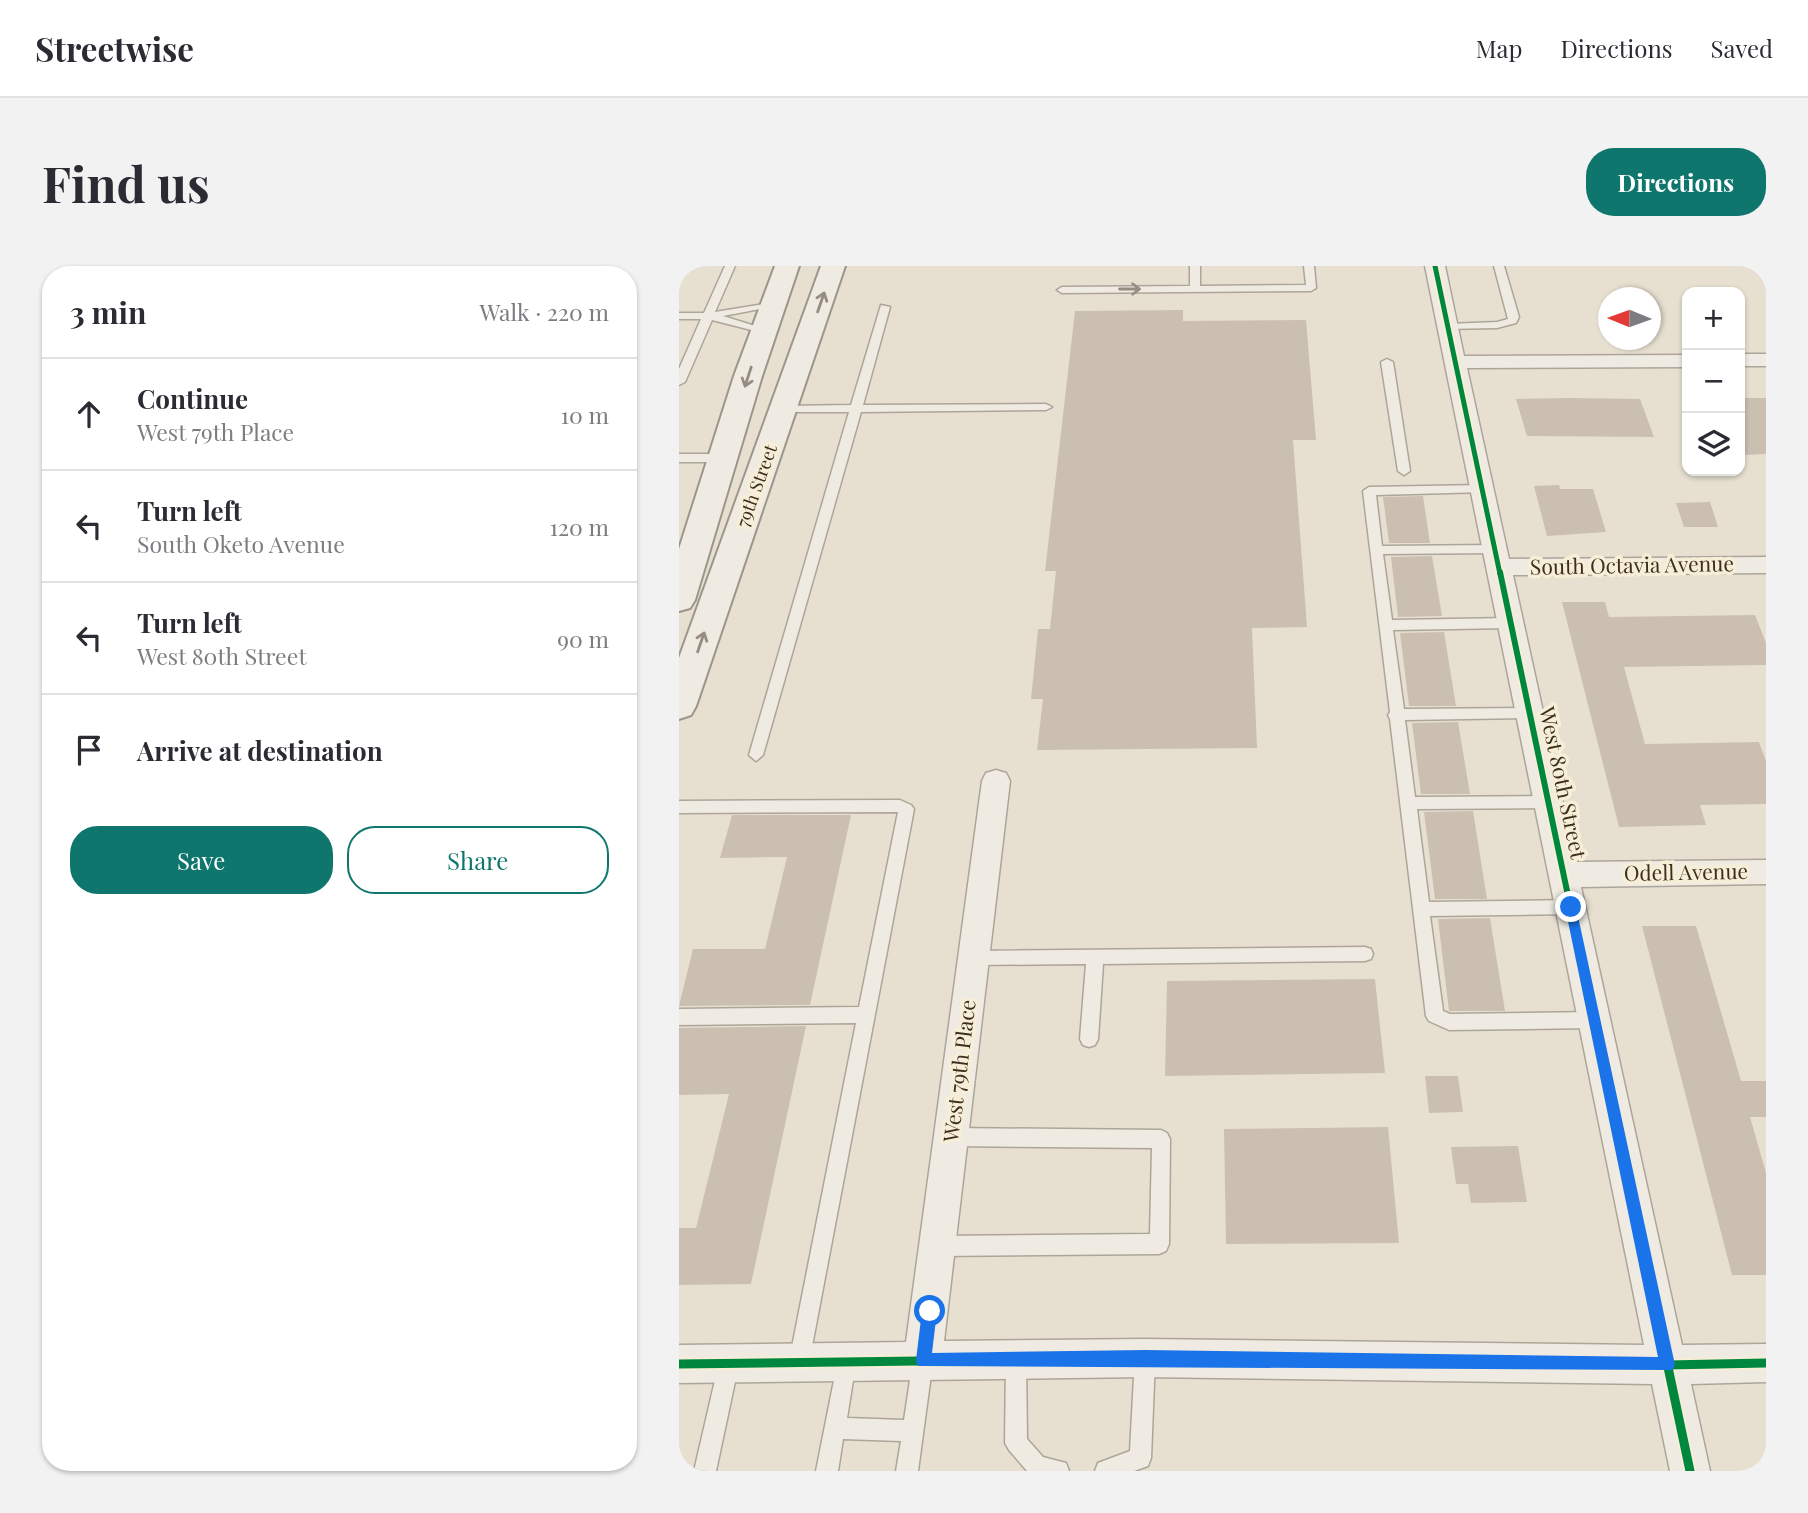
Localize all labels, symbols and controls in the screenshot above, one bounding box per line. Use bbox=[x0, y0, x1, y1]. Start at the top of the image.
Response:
text: Streetwise bbox=[35, 26, 194, 70]
text: Map bbox=[1476, 32, 1522, 64]
text: Directions bbox=[1560, 32, 1673, 64]
text: Saved bbox=[1711, 32, 1773, 64]
button: Directions bbox=[1586, 148, 1766, 216]
text: Find us bbox=[42, 150, 210, 215]
one-way arrow bbox=[1119, 282, 1142, 296]
north arrow bbox=[1598, 287, 1661, 350]
map controls bbox=[1682, 287, 1745, 476]
button: + bbox=[1682, 287, 1745, 350]
text: 3 min bbox=[70, 292, 146, 332]
one-way arrow bbox=[816, 292, 828, 314]
text: Walk · 220 m bbox=[479, 296, 609, 327]
button: − bbox=[1682, 350, 1745, 413]
one-way arrow bbox=[741, 365, 753, 387]
text: Continue bbox=[137, 381, 248, 416]
icon: ahead bbox=[70, 395, 108, 433]
text: 10 m bbox=[561, 399, 609, 430]
button: layers bbox=[1682, 413, 1745, 476]
text: West 79th Place bbox=[137, 416, 294, 447]
street label: 79th Street bbox=[730, 440, 782, 530]
text: Turn left bbox=[137, 493, 242, 528]
icon: left bbox=[70, 507, 108, 545]
text: 120 m bbox=[550, 511, 609, 542]
text: South Oketo Avenue bbox=[137, 528, 345, 559]
street label: South Octavia Avenue bbox=[1530, 548, 1734, 580]
text: Turn left bbox=[137, 605, 242, 640]
icon: left bbox=[70, 619, 108, 657]
text: 90 m bbox=[557, 623, 609, 654]
one-way arrow bbox=[696, 631, 708, 653]
text: West 80th Street bbox=[137, 640, 307, 671]
street label: West 80th Street bbox=[1534, 703, 1594, 862]
icon: arrive bbox=[70, 731, 108, 769]
text: Arrive at destination bbox=[137, 733, 383, 768]
button: Save bbox=[70, 826, 333, 894]
button: Share bbox=[347, 826, 609, 894]
street label: Odell Avenue bbox=[1624, 856, 1748, 886]
route end bbox=[1555, 891, 1586, 922]
street label: West 79th Place bbox=[935, 998, 981, 1145]
route start bbox=[914, 1295, 945, 1326]

